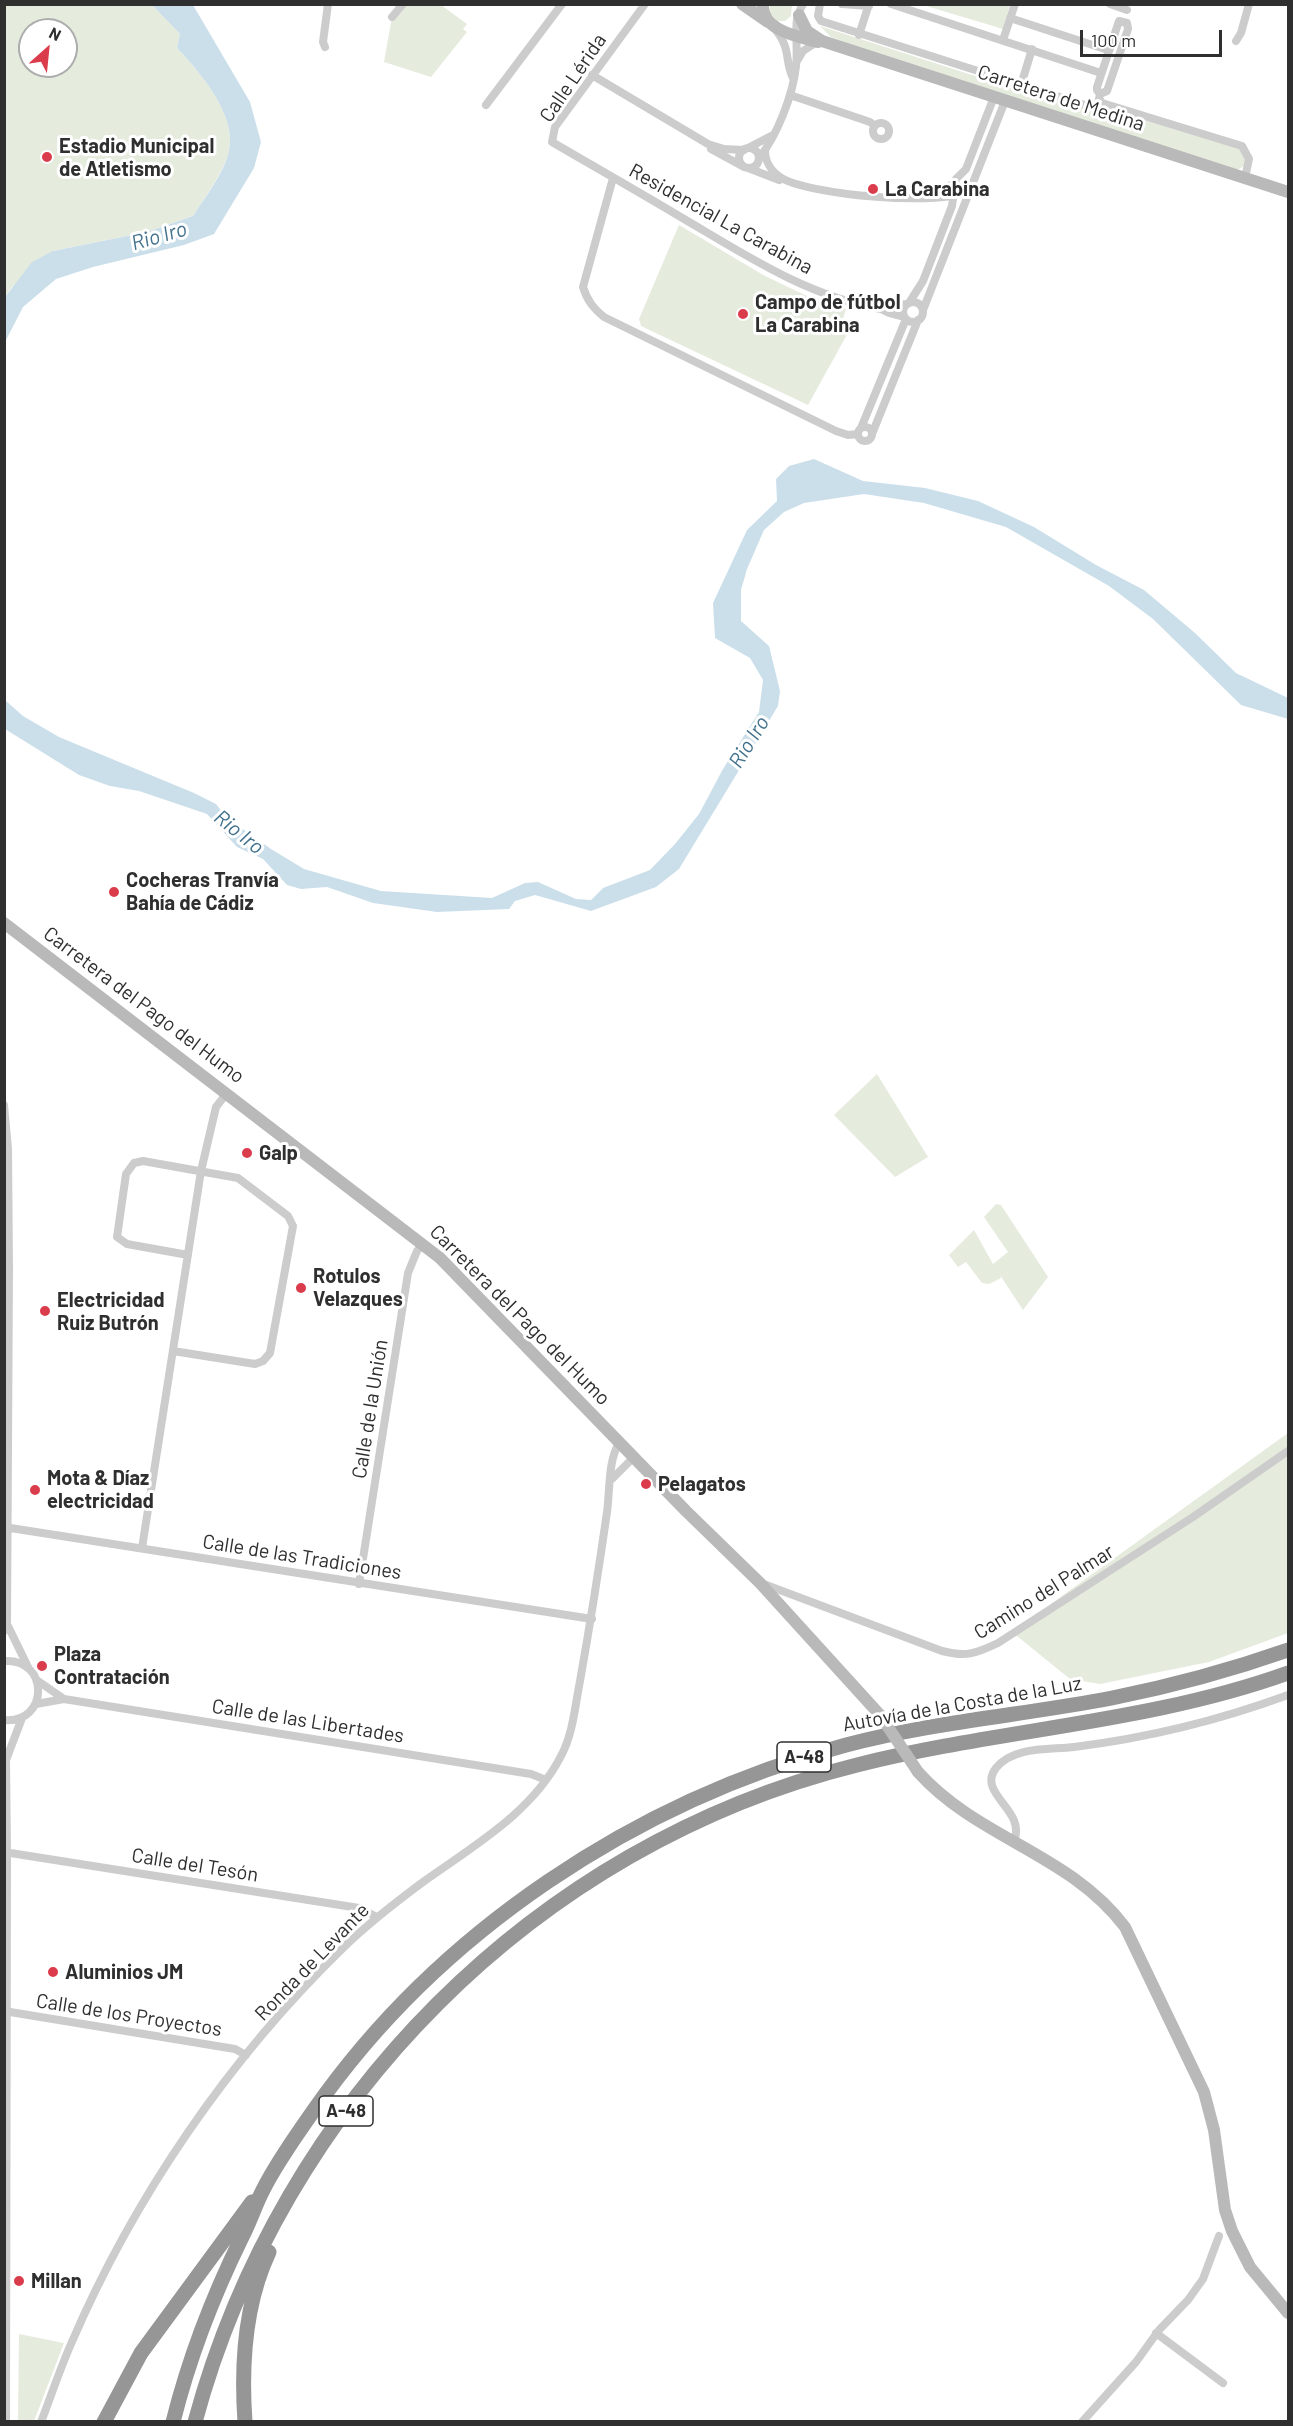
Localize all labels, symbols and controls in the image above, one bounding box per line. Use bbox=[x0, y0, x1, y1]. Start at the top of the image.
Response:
north arrow bbox=[18, 18, 78, 78]
scale bar bbox=[1083, 18, 1226, 56]
text: N bbox=[46, 22, 65, 44]
street label: Calle Lérida bbox=[535, 29, 611, 127]
text: 100 m bbox=[1091, 29, 1136, 51]
street label: Carretera de Medina bbox=[975, 60, 1147, 136]
place label: Estadio Municipal de Atletismo bbox=[59, 134, 214, 181]
marker: Estadio Municipal de Atletismo bbox=[40, 150, 54, 164]
street label: Residencial La Carabina bbox=[625, 159, 817, 279]
place label: La Carabina bbox=[885, 177, 990, 201]
marker: La Carabina bbox=[866, 182, 880, 196]
water label: Rio Iro bbox=[128, 216, 190, 256]
place label: Campo de fútbol La Carabina bbox=[755, 290, 901, 337]
marker: Campo de fútbol La Carabina bbox=[736, 307, 750, 321]
water label: Rio Iro bbox=[723, 711, 775, 773]
water label: Rio Iro bbox=[209, 804, 269, 860]
place label: Cocheras Tranvía Bahía de Cádiz bbox=[126, 868, 279, 915]
marker: Cocheras Tranvía Bahía de Cádiz bbox=[107, 885, 121, 899]
street label: Carretera del Pago del Humo bbox=[39, 922, 249, 1088]
place label: Galp bbox=[259, 1141, 298, 1165]
marker: Galp bbox=[240, 1146, 254, 1160]
street label: Carretera del Pago del Humo bbox=[425, 1220, 615, 1410]
place label: Rotulos Velazques bbox=[313, 1264, 403, 1311]
marker: Rotulos Velazques bbox=[294, 1281, 308, 1295]
place label: Electricidad Ruiz Butrón bbox=[57, 1288, 165, 1335]
marker: Electricidad Ruiz Butrón bbox=[38, 1304, 52, 1318]
street label: Calle de la Unión bbox=[347, 1338, 393, 1480]
place label: Mota & Díaz electricidad bbox=[47, 1466, 154, 1513]
place label: Pelagatos bbox=[658, 1472, 746, 1496]
marker: Pelagatos bbox=[639, 1477, 653, 1491]
marker: Mota & Díaz electricidad bbox=[28, 1483, 42, 1497]
street label: Calle de las Tradiciones bbox=[201, 1529, 403, 1585]
street label: Camino del Palmar bbox=[970, 1539, 1118, 1645]
place label: Plaza Contratación bbox=[54, 1642, 170, 1689]
marker: Plaza Contratación bbox=[35, 1659, 49, 1673]
street label: Autovía de la Costa de la Luz bbox=[841, 1671, 1083, 1737]
street label: Calle de las Libertades bbox=[210, 1694, 406, 1748]
road number: A-48 bbox=[777, 1742, 831, 1772]
street label: Calle del Tesón bbox=[130, 1843, 260, 1887]
street label: Ronda de Levante bbox=[250, 1898, 374, 2026]
place label: Aluminios JM bbox=[65, 1960, 183, 1984]
marker: Aluminios JM bbox=[46, 1965, 60, 1979]
street label: Calle de los Proyectos bbox=[34, 1988, 224, 2042]
road number: A-48 bbox=[319, 2096, 373, 2126]
place label: Millan bbox=[31, 2269, 82, 2293]
marker: Millan bbox=[12, 2274, 26, 2288]

